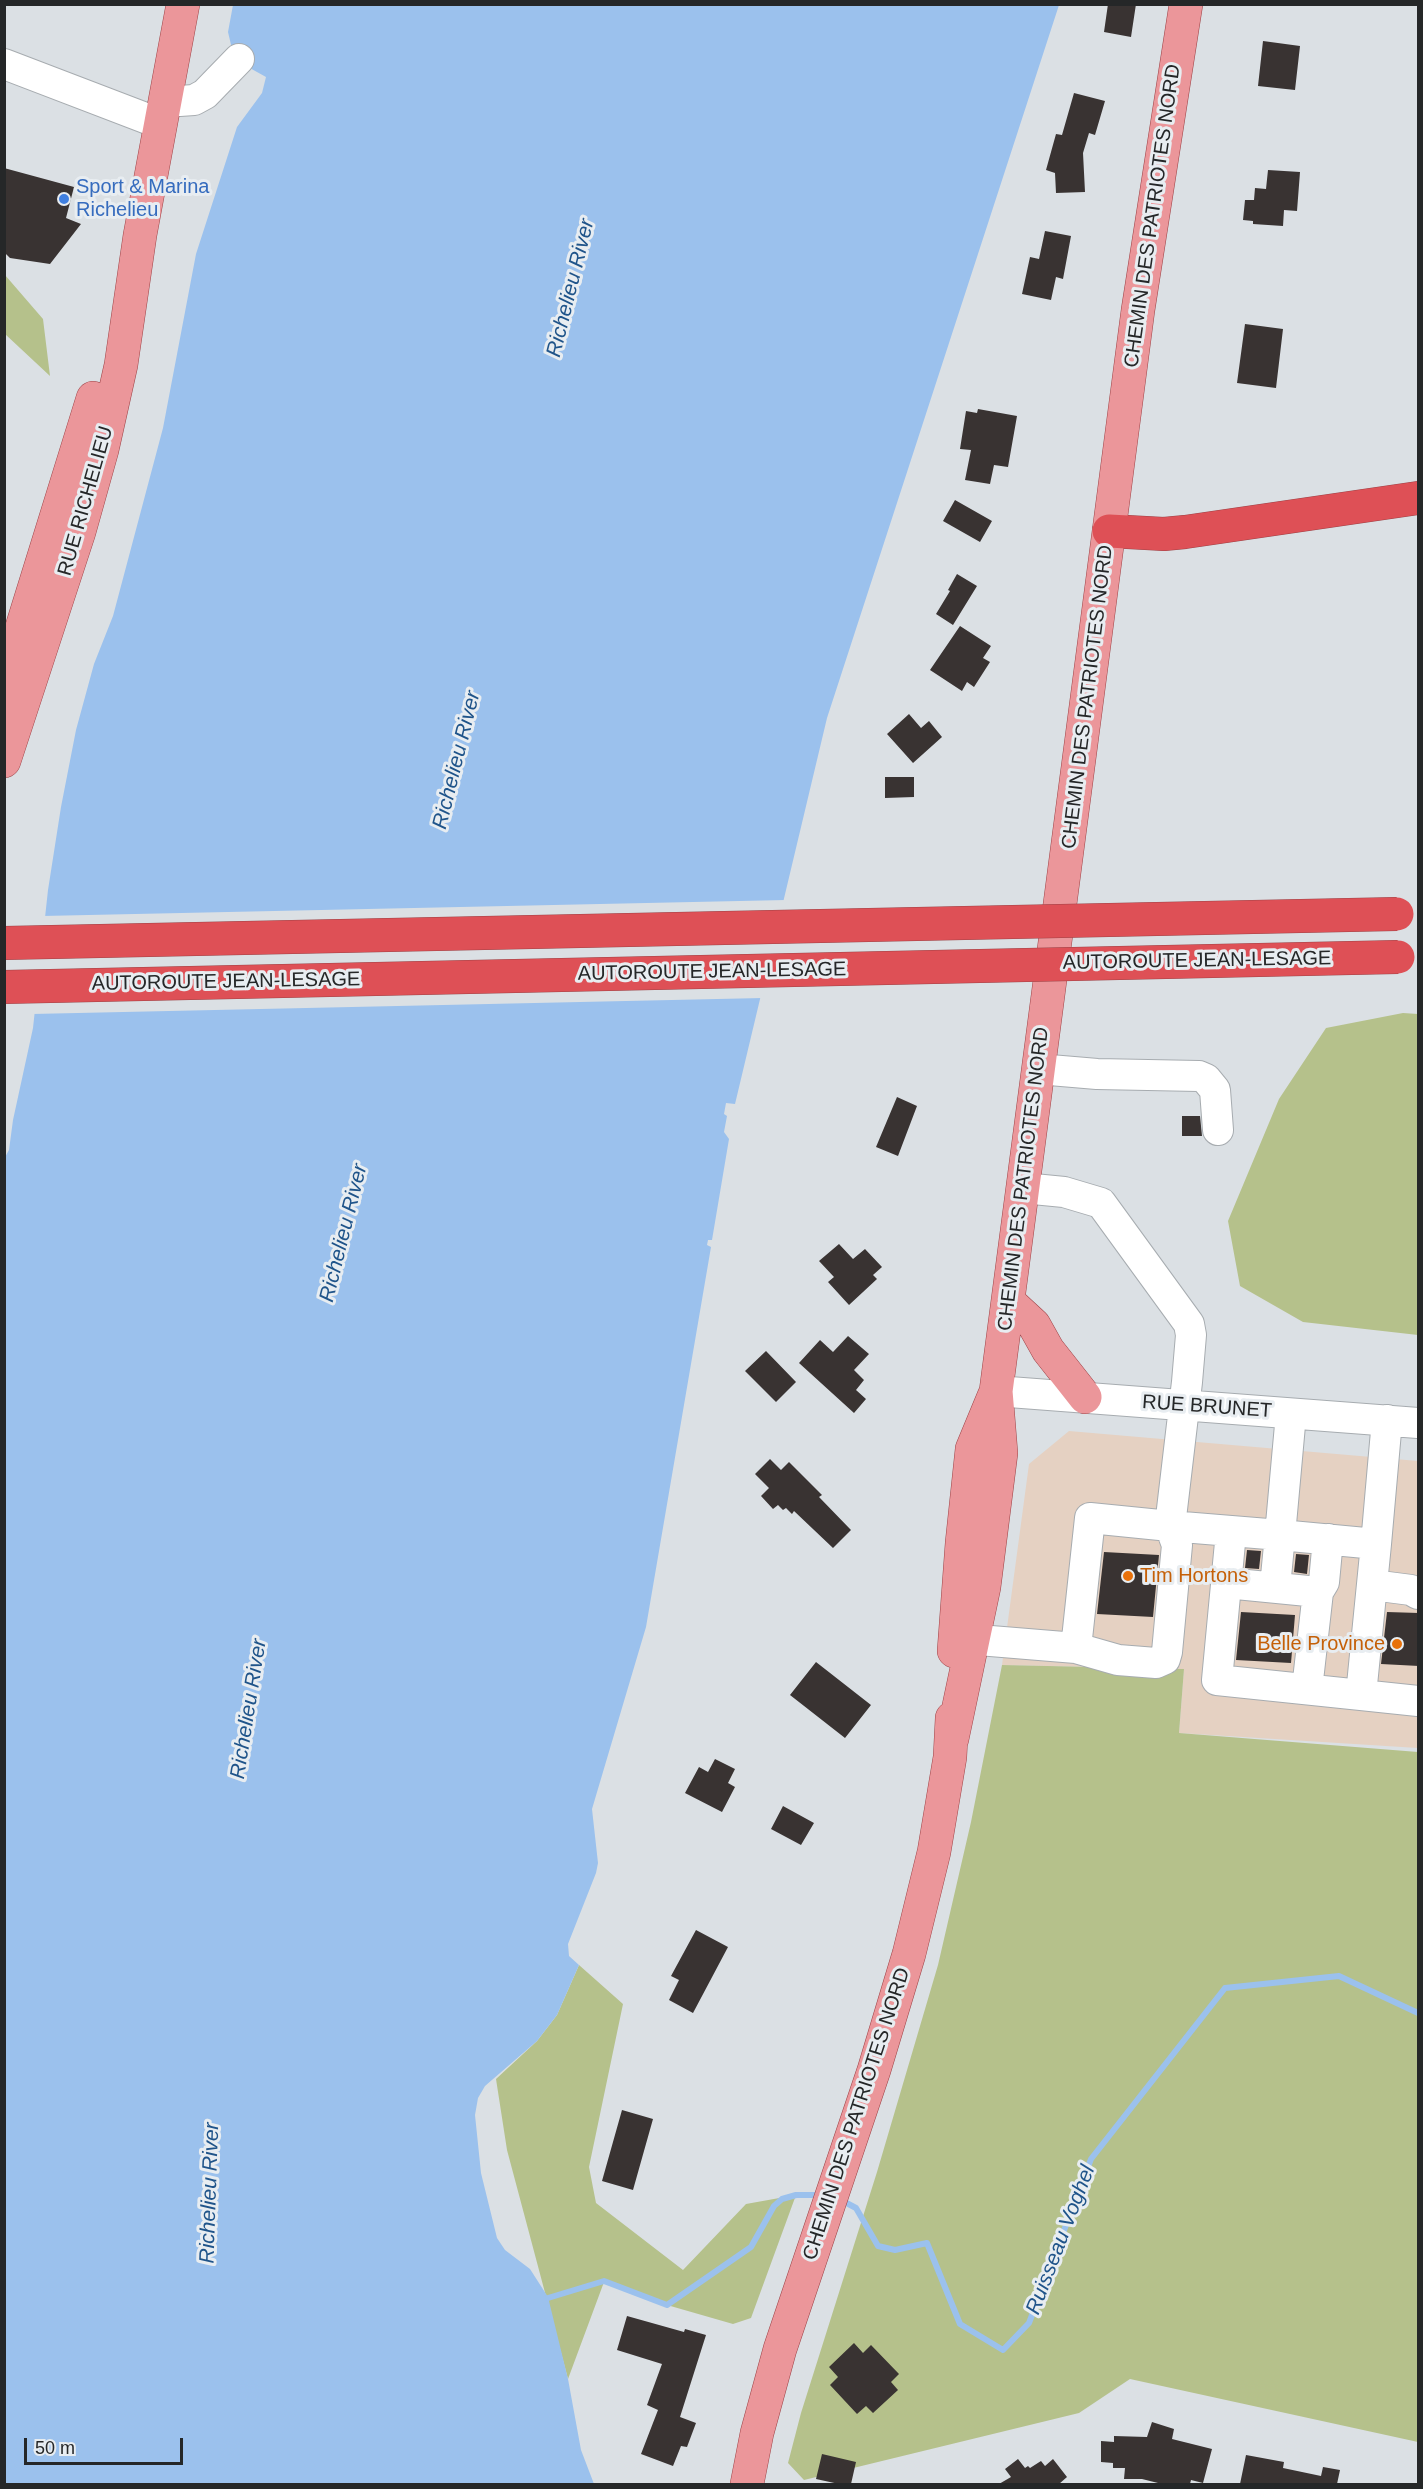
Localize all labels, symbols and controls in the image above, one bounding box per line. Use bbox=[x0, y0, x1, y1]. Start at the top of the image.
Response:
street label: CHEMIN DES PATRIOTES NORD bbox=[1120, 63, 1186, 369]
place label: Sport & Marina Richelieu bbox=[76, 175, 209, 222]
marker: Sport & Marina Richelieu bbox=[57, 192, 71, 206]
water label: Richelieu River bbox=[542, 216, 600, 360]
street label: RUE RICHELIEU bbox=[53, 423, 119, 579]
street label: CHEMIN DES PATRIOTES NORD bbox=[1057, 544, 1119, 850]
water label: Richelieu River bbox=[428, 688, 486, 832]
street label: AUTOROUTE JEAN-LESAGE bbox=[1063, 947, 1331, 975]
street label: AUTOROUTE JEAN-LESAGE bbox=[578, 958, 846, 986]
street label: AUTOROUTE JEAN-LESAGE bbox=[92, 968, 360, 996]
street label: CHEMIN DES PATRIOTES NORD bbox=[993, 1026, 1055, 1332]
water label: Richelieu River bbox=[315, 1161, 373, 1305]
street label: RUE BRUNET bbox=[1141, 1390, 1273, 1424]
place label: Tim Hortons bbox=[1140, 1564, 1248, 1588]
marker: Tim Hortons bbox=[1121, 1569, 1135, 1583]
place label: Belle Province bbox=[1257, 1632, 1385, 1656]
water label: Richelieu River bbox=[226, 1637, 272, 1781]
marker: Belle Province bbox=[1390, 1637, 1404, 1651]
street label: CHEMIN DES PATRIOTES NORD bbox=[798, 1965, 916, 2263]
water label: Richelieu River bbox=[195, 2122, 225, 2264]
water label: Ruisseau Voghel bbox=[1021, 2162, 1101, 2318]
scale bar bbox=[27, 2426, 186, 2464]
text: 50 m bbox=[35, 2438, 75, 2458]

